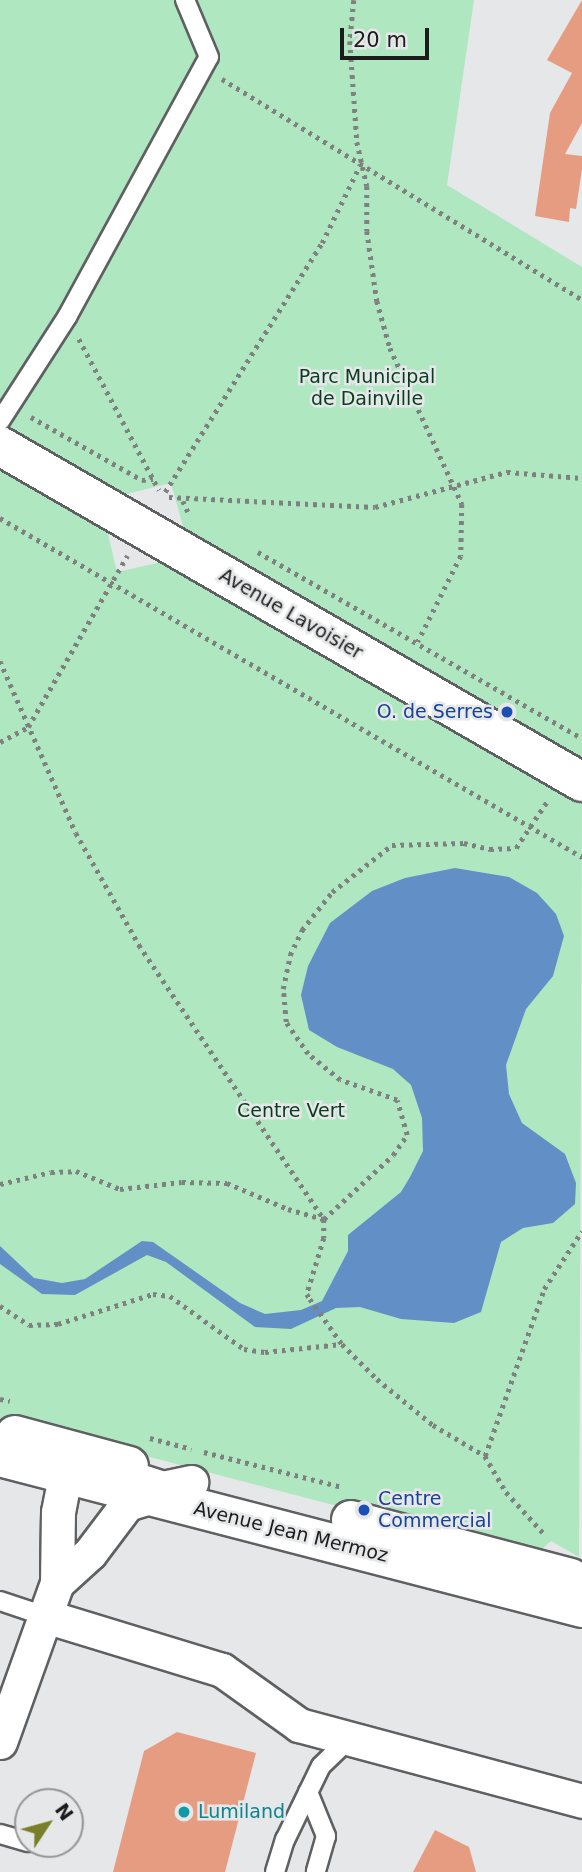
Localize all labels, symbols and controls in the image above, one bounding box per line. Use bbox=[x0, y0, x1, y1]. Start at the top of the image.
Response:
scale bar bbox=[344, 14, 433, 58]
text: 20 m bbox=[353, 28, 407, 52]
park label: Parc Municipal de Dainville bbox=[299, 366, 435, 410]
street label: Avenue Lavoisier bbox=[215, 564, 367, 664]
place label: O. de Serres bbox=[377, 701, 493, 723]
marker: O. de Serres bbox=[499, 704, 515, 720]
park label: Centre Vert bbox=[237, 1100, 345, 1122]
place label: Centre Commercial bbox=[378, 1488, 492, 1532]
street label: Avenue Jean Mermoz bbox=[192, 1497, 390, 1567]
marker: Centre Commercial bbox=[356, 1502, 372, 1518]
north arrow bbox=[14, 1788, 84, 1858]
text: N bbox=[51, 1799, 78, 1825]
place label: Lumiland bbox=[198, 1801, 285, 1823]
marker: Lumiland bbox=[176, 1804, 192, 1820]

